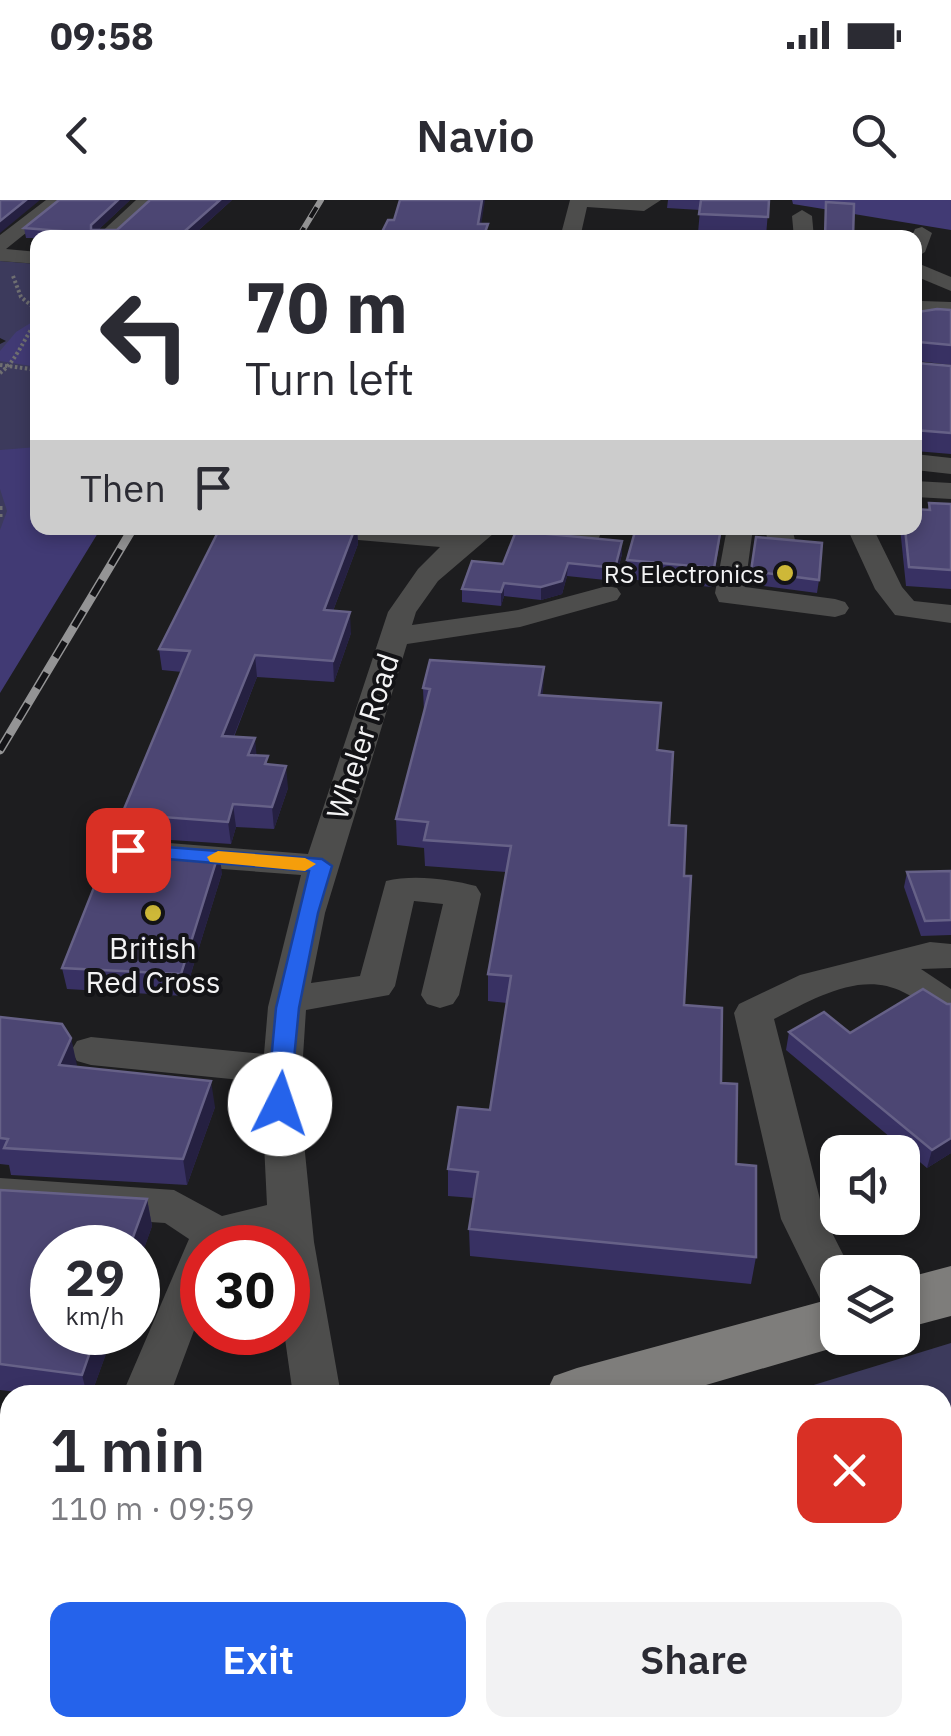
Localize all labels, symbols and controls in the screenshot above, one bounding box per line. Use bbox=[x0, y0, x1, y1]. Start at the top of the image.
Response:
text: 09:58 bbox=[50, 11, 154, 60]
text: Navio bbox=[416, 106, 535, 164]
icon: back bbox=[50, 108, 105, 163]
icon: search bbox=[846, 108, 901, 163]
text: 70 m bbox=[245, 261, 408, 352]
icon: left bbox=[80, 270, 210, 400]
text: Turn left bbox=[245, 349, 414, 407]
icon: arrive bbox=[186, 460, 241, 515]
text: Then bbox=[80, 463, 166, 512]
place label: RS Electronics bbox=[604, 557, 765, 590]
marker: RS Electronics bbox=[774, 562, 796, 584]
street label: Wheler Road bbox=[317, 648, 407, 824]
pin bbox=[86, 808, 171, 893]
icon: arrive bbox=[101, 823, 156, 878]
marker: British Red Cross bbox=[142, 902, 164, 924]
place label: British Red Cross bbox=[85, 928, 221, 1001]
position arrow bbox=[228, 1052, 332, 1156]
map controls bbox=[820, 1135, 920, 1355]
button: sound bbox=[820, 1135, 920, 1235]
speed limit sign: 30 bbox=[180, 1225, 310, 1355]
text: 29 bbox=[65, 1245, 125, 1310]
button: layers bbox=[820, 1255, 920, 1355]
text: km/h bbox=[66, 1299, 124, 1332]
text: 1 min bbox=[50, 1410, 205, 1489]
button: close bbox=[797, 1418, 902, 1523]
text: 110 m · 09:59 bbox=[50, 1487, 255, 1529]
button: Exit bbox=[50, 1602, 466, 1717]
button: Share bbox=[486, 1602, 902, 1717]

